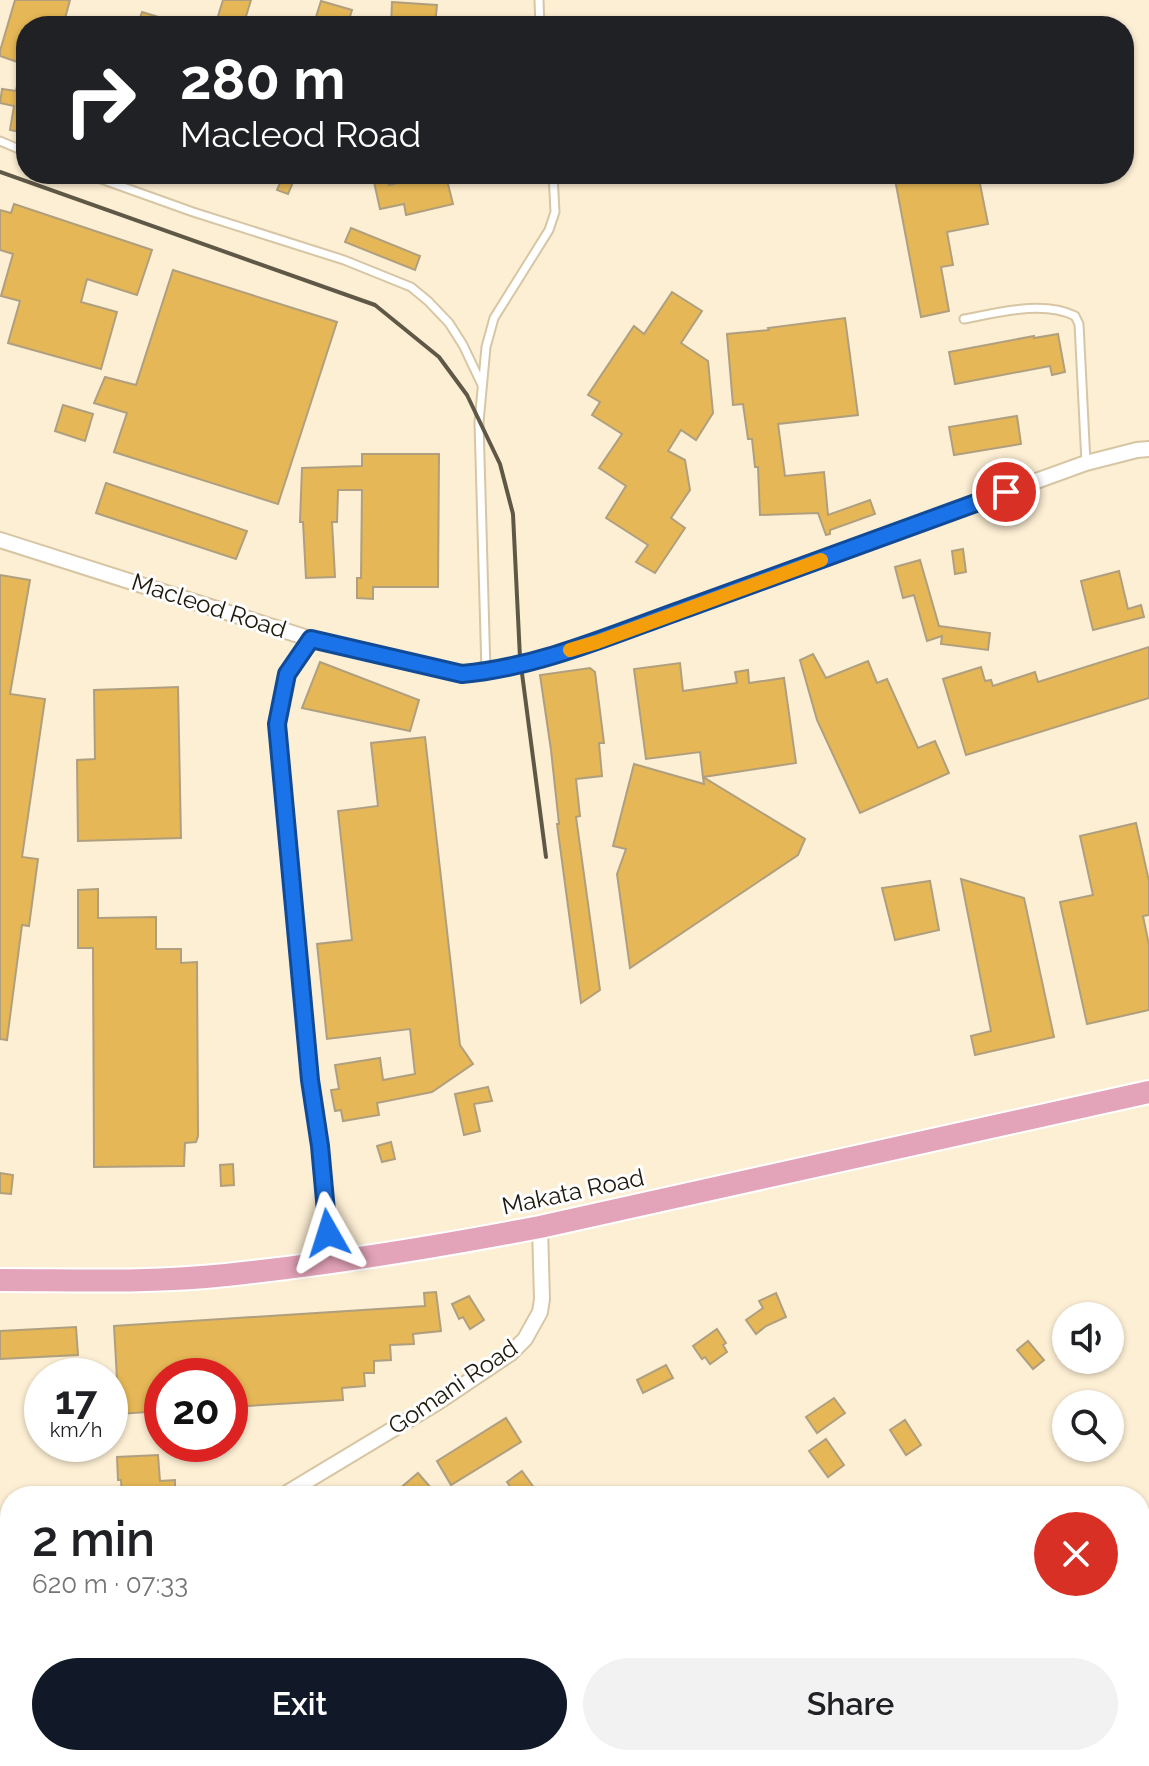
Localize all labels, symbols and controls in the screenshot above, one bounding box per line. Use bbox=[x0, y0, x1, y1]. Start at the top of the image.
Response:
text: 280 m bbox=[180, 46, 345, 112]
icon: right bbox=[48, 48, 152, 152]
text: Macleod Road bbox=[180, 113, 421, 155]
pin bbox=[972, 458, 1040, 526]
icon: arrive bbox=[984, 470, 1028, 514]
street label: Macleod Road bbox=[128, 567, 290, 644]
street label: Makata Road bbox=[499, 1162, 647, 1221]
position arrow bbox=[286, 1191, 370, 1275]
map controls bbox=[1052, 1302, 1124, 1462]
button: sound bbox=[1052, 1302, 1124, 1374]
street label: Gomani Road bbox=[383, 1333, 523, 1440]
speed limit sign: 20 bbox=[144, 1358, 248, 1462]
text: 17 bbox=[55, 1376, 97, 1423]
button: search bbox=[1052, 1390, 1124, 1462]
text: km/h bbox=[50, 1418, 102, 1442]
text: 2 min bbox=[32, 1511, 155, 1567]
button: close bbox=[1034, 1512, 1118, 1596]
text: 620 m · 07:33 bbox=[32, 1569, 188, 1599]
button: Exit bbox=[32, 1658, 567, 1750]
button: Share bbox=[583, 1658, 1118, 1750]

